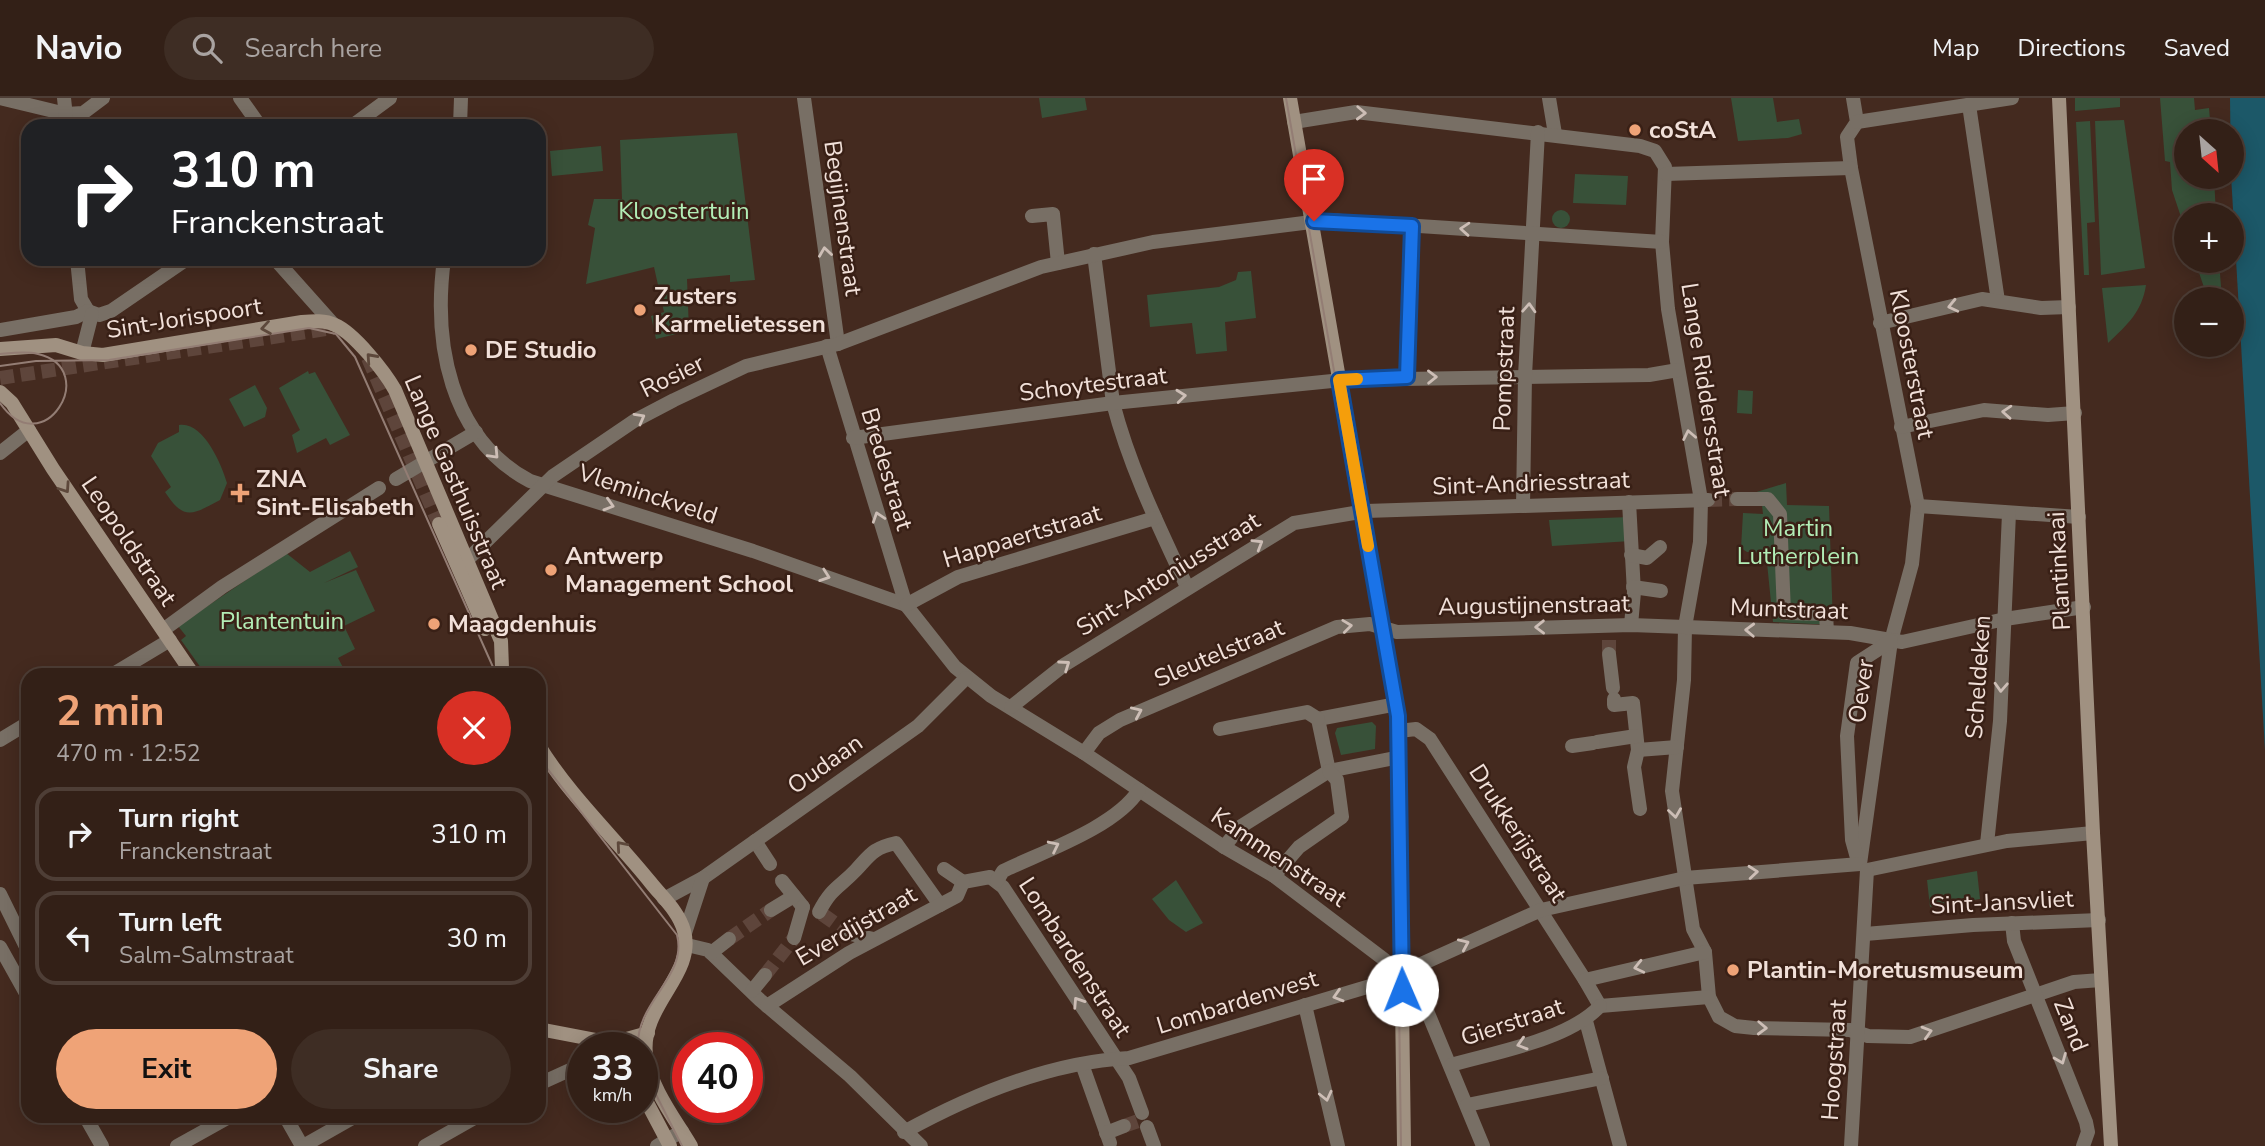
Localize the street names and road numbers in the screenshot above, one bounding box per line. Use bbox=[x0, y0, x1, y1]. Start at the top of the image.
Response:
street label: Begijnenstraat bbox=[816, 138, 870, 298]
street label: Lange Riddersstraat bbox=[1673, 280, 1739, 500]
street label: Kloosterstraat bbox=[1882, 286, 1942, 442]
street label: Sint-Jorispoort bbox=[104, 290, 265, 346]
street label: Pompstraat bbox=[1486, 306, 1522, 432]
street label: Rosier bbox=[635, 347, 710, 405]
street label: Schoytestraat bbox=[1017, 359, 1169, 409]
street label: Lange Gasthuisstraat bbox=[397, 370, 516, 594]
street label: Bredestraat bbox=[853, 404, 921, 535]
street label: Vleminckveld bbox=[573, 456, 722, 532]
street label: Sint-Andriesstraat bbox=[1432, 464, 1631, 502]
street label: Leopoldstraat bbox=[74, 470, 184, 612]
street label: Happaertstraat bbox=[939, 497, 1106, 575]
street label: Sint-Antoniusstraat bbox=[1070, 504, 1266, 643]
street label: Plantinkaai bbox=[2040, 511, 2078, 631]
street label: Augustijnenstraat bbox=[1438, 587, 1631, 623]
street label: Muntstraat bbox=[1729, 591, 1849, 627]
street label: Sleutelstraat bbox=[1149, 611, 1289, 695]
street label: Scheldeken bbox=[1958, 614, 1998, 740]
street label: Oever bbox=[1841, 656, 1881, 725]
street label: Oudaan bbox=[781, 727, 869, 801]
street label: Drukkerijstraat bbox=[1461, 758, 1575, 909]
street label: Kammenstraat bbox=[1205, 800, 1354, 915]
street label: Lombardenstraat bbox=[1011, 871, 1139, 1044]
street label: Everdijstraat bbox=[790, 878, 923, 973]
street label: Sint-Jansvliet bbox=[1930, 882, 2075, 922]
street label: Lombardenvest bbox=[1152, 962, 1322, 1042]
street label: Gierstraat bbox=[1456, 990, 1568, 1054]
street label: Zand bbox=[2046, 994, 2096, 1056]
street label: Hoogstraat bbox=[1814, 998, 1854, 1122]

